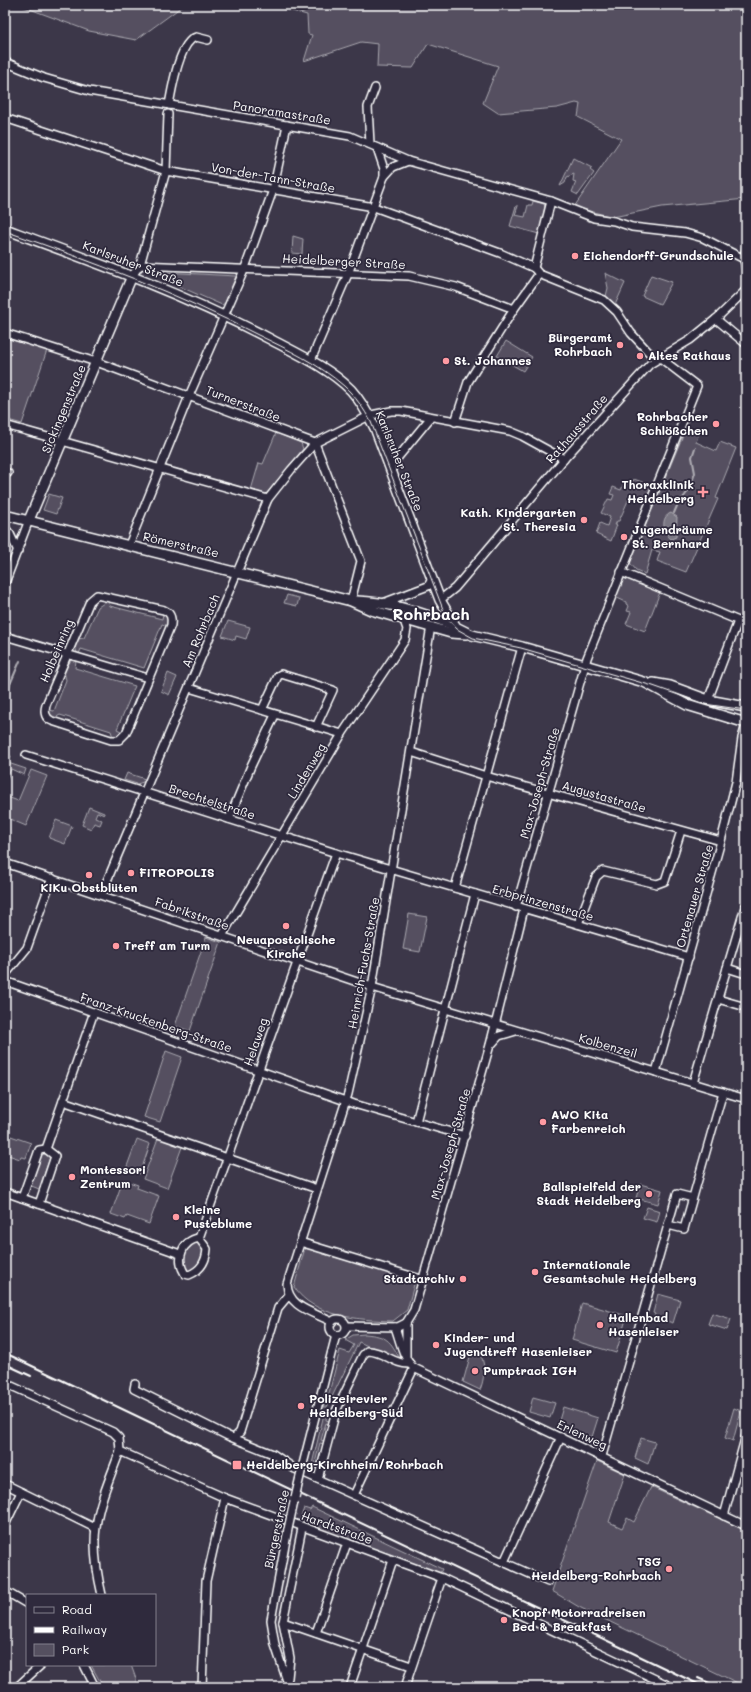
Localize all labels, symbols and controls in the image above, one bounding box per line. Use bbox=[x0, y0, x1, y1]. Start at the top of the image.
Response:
street label: Panoramastraße bbox=[232, 96, 332, 128]
street label: Von-der-Tann-Straße bbox=[210, 158, 336, 196]
street label: Karlsruher Straße bbox=[81, 236, 186, 290]
place label: Eichendorff-Grundschule bbox=[583, 247, 734, 263]
street label: Heidelberger Straße bbox=[282, 250, 406, 272]
marker: Eichendorff-Grundschule bbox=[570, 251, 580, 261]
place label: Bürgeramt Rohrbach bbox=[548, 329, 612, 359]
marker: Bürgeramt Rohrbach bbox=[615, 340, 625, 350]
place label: Altes Rathaus bbox=[648, 347, 731, 363]
marker: Altes Rathaus bbox=[635, 351, 645, 361]
place label: St. Johannes bbox=[454, 352, 531, 368]
marker: St. Johannes bbox=[441, 356, 451, 366]
street label: Sickingenstraße bbox=[37, 362, 89, 455]
street label: Turnerstraße bbox=[204, 381, 283, 425]
street label: Rathausstraße bbox=[542, 390, 611, 466]
street label: Karlsruher Straße bbox=[372, 408, 427, 513]
place label: Rohrbacher Schlößchen bbox=[637, 408, 708, 438]
marker: Rohrbacher Schlößchen bbox=[711, 419, 721, 429]
place label: Thoraxklinik Heidelberg bbox=[622, 476, 694, 506]
marker: Thoraxklinik Heidelberg bbox=[697, 486, 709, 498]
place label: Kath. Kindergarten St. Theresia bbox=[460, 504, 576, 534]
marker: Kath. Kindergarten St. Theresia bbox=[579, 515, 589, 525]
place label: Jugendräume St. Bernhard bbox=[632, 521, 713, 551]
street label: Römerstraße bbox=[142, 528, 221, 561]
marker: Jugendräume St. Bernhard bbox=[619, 532, 629, 542]
street label: Am Rohrbach bbox=[177, 591, 223, 670]
district label: Rohrbach bbox=[392, 603, 470, 624]
street label: Holbeinring bbox=[36, 616, 77, 685]
street label: Max-Joseph-Straße bbox=[515, 725, 563, 840]
street label: Lindenweg bbox=[283, 740, 329, 801]
street label: Augustastraße bbox=[560, 776, 648, 816]
street label: Brechtelstraße bbox=[167, 780, 258, 823]
street label: Ortenauer Straße bbox=[672, 842, 716, 949]
place label: FiTROPOLIS bbox=[139, 864, 214, 880]
marker: FiTROPOLIS bbox=[126, 868, 136, 878]
marker: KiKu Obstblüten bbox=[84, 870, 94, 880]
place label: KiKu Obstblüten bbox=[41, 879, 138, 895]
street label: Erbprinzenstraße bbox=[491, 880, 596, 924]
street label: Fabrikstraße bbox=[153, 893, 232, 933]
street label: Heinrich-Fuchs-Straße bbox=[344, 896, 382, 1030]
marker: Neuapostolische Kirche bbox=[281, 921, 291, 931]
place label: Neuapostolische Kirche bbox=[237, 931, 335, 961]
place label: Treff am Turm bbox=[124, 937, 210, 953]
marker: Treff am Turm bbox=[111, 941, 121, 951]
street label: Franz-Kruckenberg-Straße bbox=[78, 988, 234, 1056]
street label: Helaweg bbox=[239, 1015, 271, 1068]
street label: Kolbenzeil bbox=[577, 1029, 639, 1061]
street label: Max-Joseph-Straße bbox=[426, 1086, 474, 1201]
place label: AWO Kita Farbenreich bbox=[551, 1106, 626, 1136]
marker: AWO Kita Farbenreich bbox=[538, 1117, 548, 1127]
place label: Montessori Zentrum bbox=[80, 1161, 146, 1191]
marker: Montessori Zentrum bbox=[67, 1172, 77, 1182]
place label: Ballspielfeld der Stadt Heidelberg bbox=[537, 1178, 641, 1208]
marker: Ballspielfeld der Stadt Heidelberg bbox=[644, 1189, 654, 1199]
place label: Kleine Pusteblume bbox=[184, 1201, 252, 1231]
marker: Kleine Pusteblume bbox=[171, 1212, 181, 1222]
place label: Internationale Gesamtschule Heidelberg bbox=[543, 1256, 697, 1286]
marker: Internationale Gesamtschule Heidelberg bbox=[530, 1267, 540, 1277]
place label: Stadtarchiv bbox=[384, 1270, 455, 1286]
marker: Stadtarchiv bbox=[458, 1274, 468, 1284]
place label: Hallenbad Hasenleiser bbox=[608, 1309, 679, 1339]
marker: Hallenbad Hasenleiser bbox=[595, 1320, 605, 1330]
place label: Kinder- und Jugendtreff Hasenleiser bbox=[444, 1329, 592, 1359]
marker: Kinder- und Jugendtreff Hasenleiser bbox=[431, 1340, 441, 1350]
place label: Pumptrack IGH bbox=[483, 1362, 577, 1378]
marker: Pumptrack IGH bbox=[470, 1366, 480, 1376]
place label: Polizeirevier Heidelberg-Süd bbox=[309, 1390, 403, 1420]
marker: Polizeirevier Heidelberg-Süd bbox=[296, 1401, 306, 1411]
street label: Erlenweg bbox=[555, 1415, 610, 1453]
place label: Heidelberg-Kirchheim/Rohrbach bbox=[246, 1456, 443, 1472]
marker: Heidelberg-Kirchheim/Rohrbach bbox=[231, 1459, 243, 1471]
street label: Bürgerstraße bbox=[260, 1488, 292, 1570]
street label: Hardtstraße bbox=[300, 1507, 375, 1547]
place label: TSG Heidelberg-Rohrbach bbox=[531, 1553, 661, 1583]
marker: TSG Heidelberg-Rohrbach bbox=[664, 1564, 674, 1574]
legend bbox=[26, 1594, 156, 1666]
text: Road bbox=[62, 1601, 92, 1617]
place label: Knopf Motorradreisen Bed & Breakfast bbox=[512, 1604, 646, 1634]
marker: Knopf Motorradreisen Bed & Breakfast bbox=[499, 1615, 509, 1625]
text: Railway bbox=[62, 1621, 107, 1637]
text: Park bbox=[62, 1641, 89, 1657]

